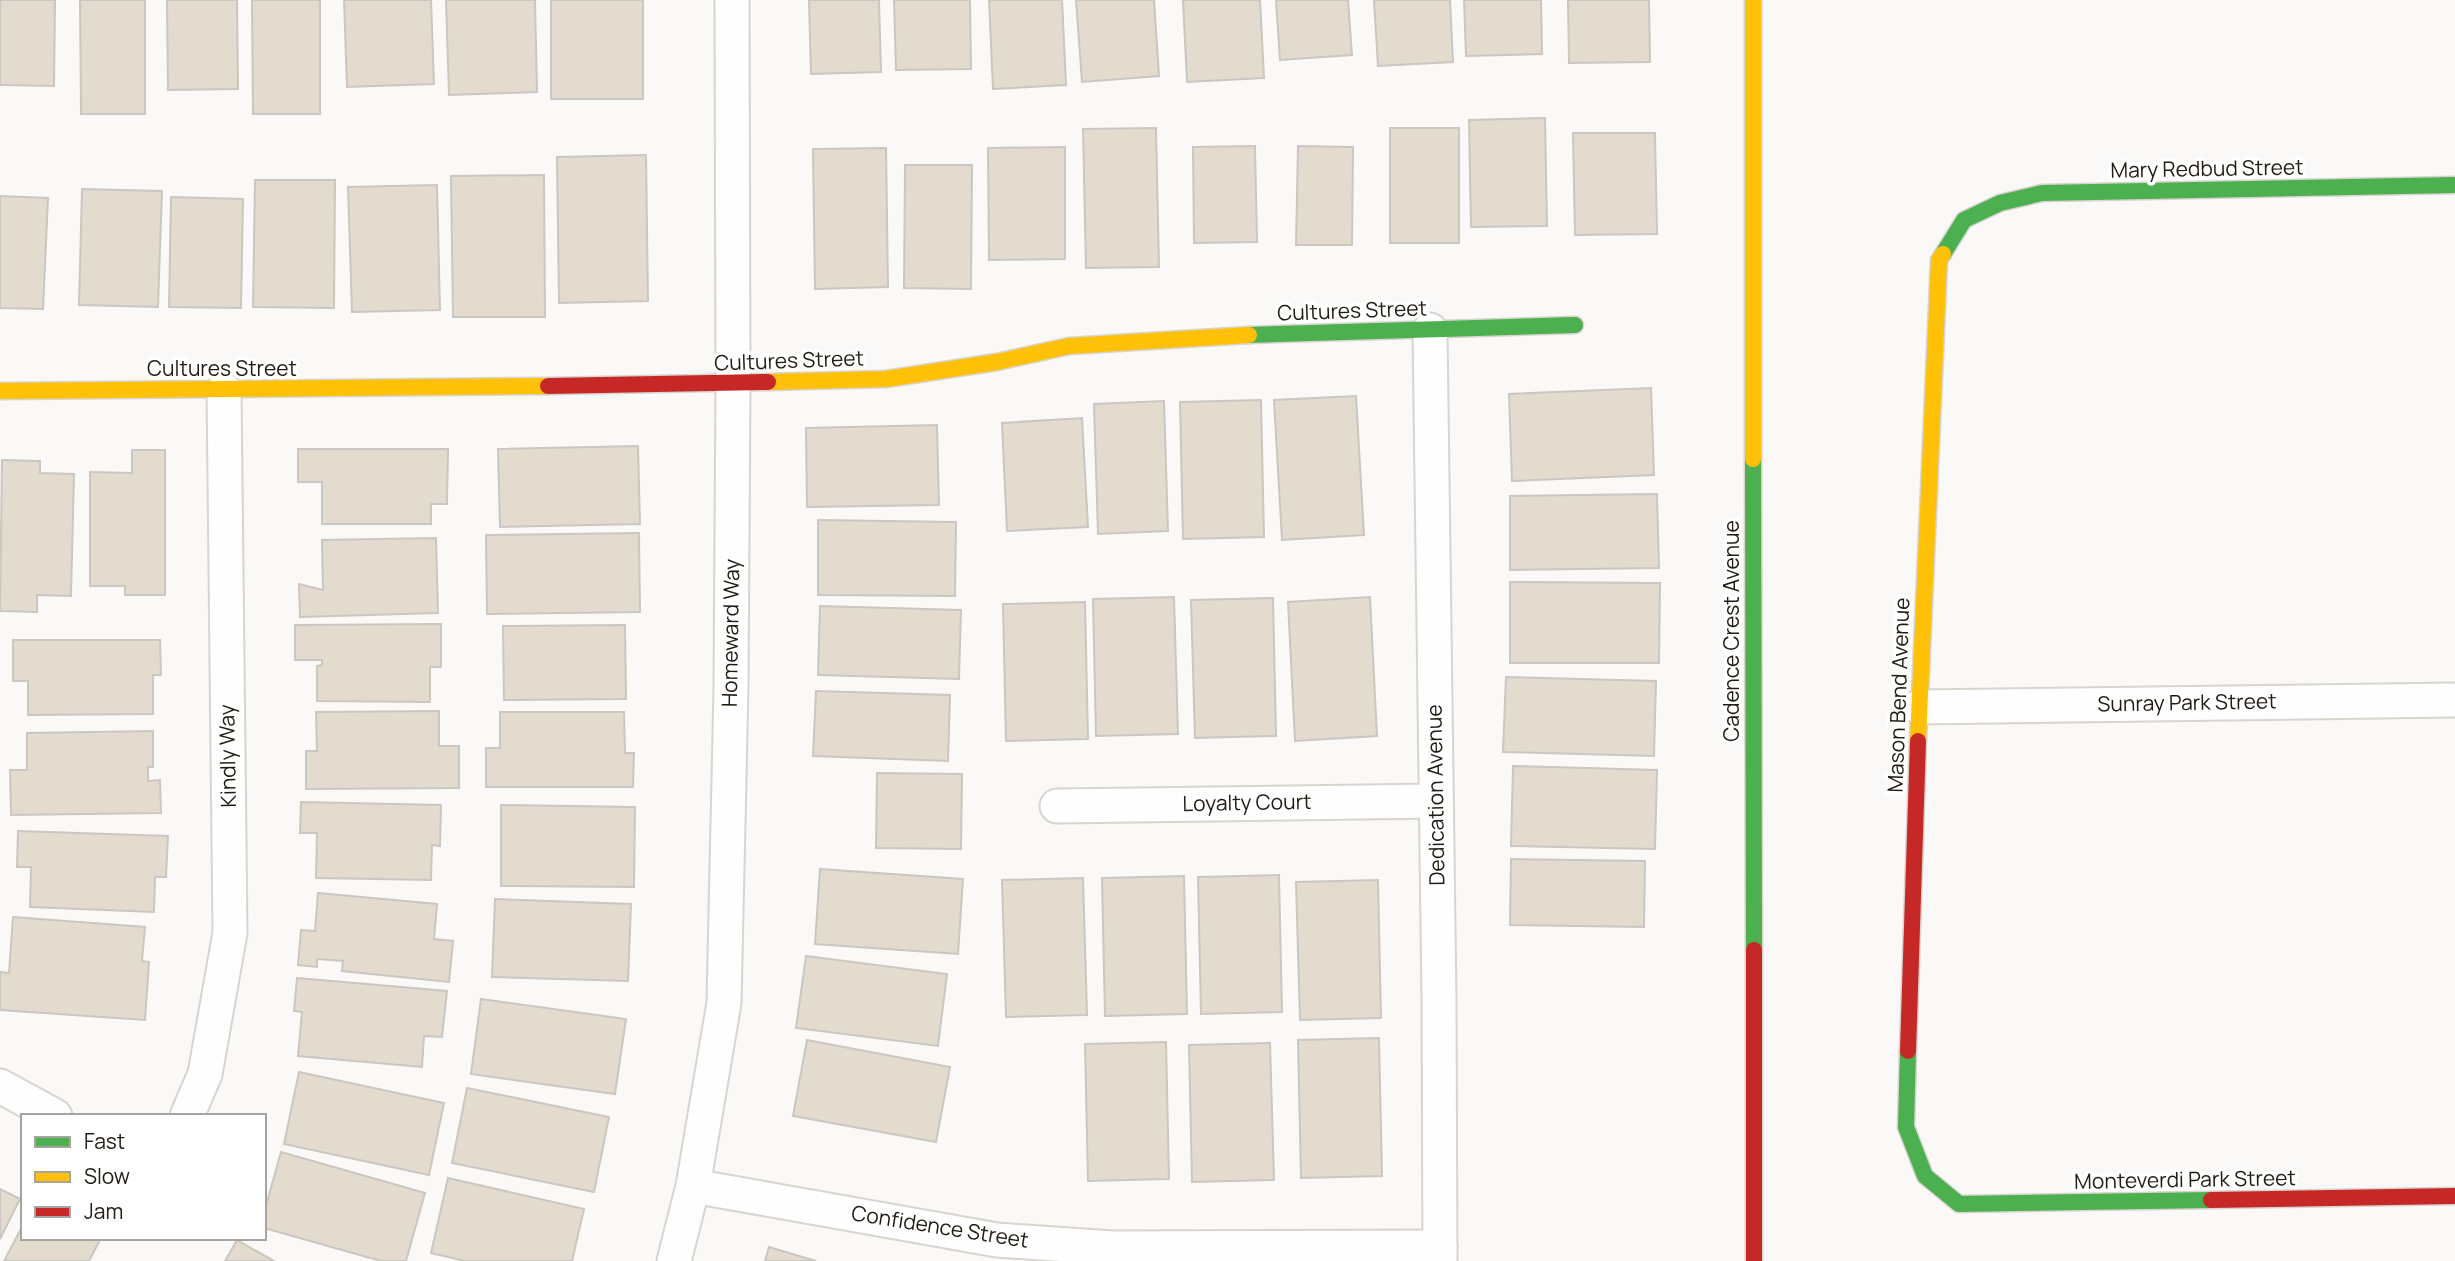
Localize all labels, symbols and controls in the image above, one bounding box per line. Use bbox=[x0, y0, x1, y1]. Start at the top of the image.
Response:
street label: Mary Redbud Street bbox=[2110, 152, 2304, 184]
street label: Cultures Street bbox=[1277, 293, 1427, 327]
street label: Cultures Street bbox=[714, 343, 864, 377]
street label: Cultures Street bbox=[147, 354, 297, 382]
street label: Cadence Crest Avenue bbox=[1717, 520, 1745, 742]
street label: Homeward Way bbox=[715, 559, 745, 707]
street label: Mason Bend Avenue bbox=[1881, 597, 1915, 793]
street label: Sunray Park Street bbox=[2097, 686, 2277, 718]
street label: Kindly Way bbox=[212, 704, 242, 808]
street label: Dedication Avenue bbox=[1419, 704, 1451, 886]
street label: Loyalty Court bbox=[1182, 787, 1312, 817]
legend bbox=[21, 1114, 266, 1240]
text: Fast bbox=[84, 1127, 125, 1155]
text: Slow bbox=[84, 1162, 130, 1190]
street label: Monteverdi Park Street bbox=[2074, 1163, 2296, 1195]
text: Jam bbox=[84, 1197, 123, 1225]
street label: Confidence Street bbox=[850, 1198, 1031, 1254]

